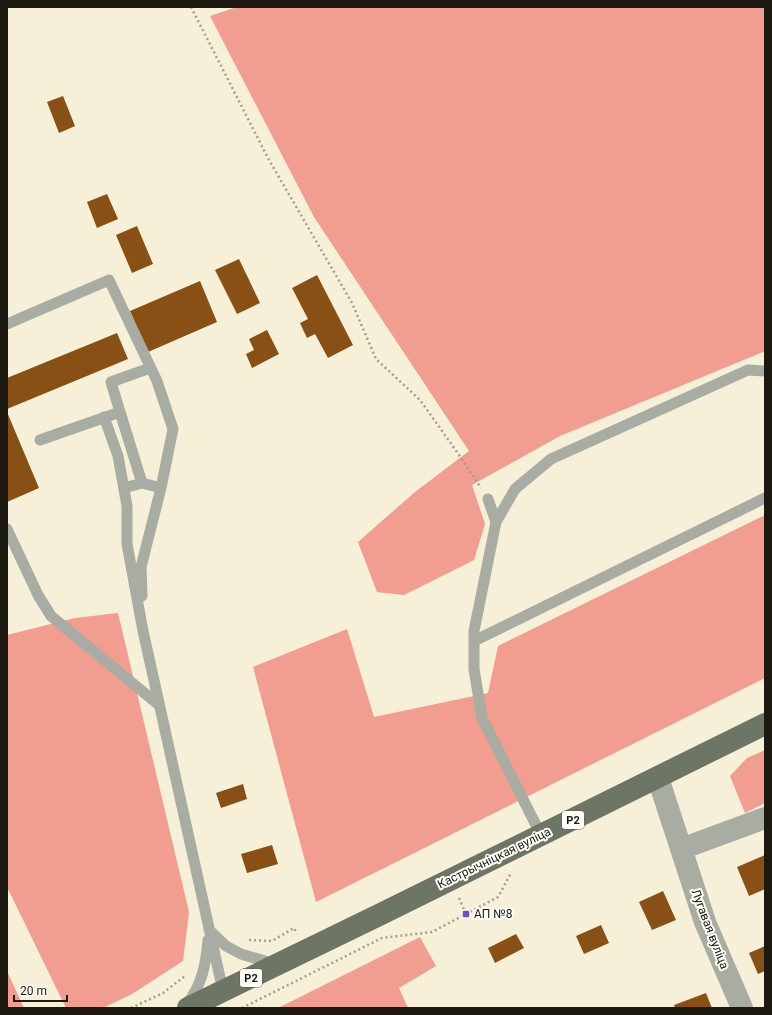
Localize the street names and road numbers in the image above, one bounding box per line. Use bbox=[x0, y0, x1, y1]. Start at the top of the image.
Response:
road number: Р2 bbox=[562, 811, 584, 829]
street label: Кастрычніцкая вуліца bbox=[435, 824, 553, 892]
street label: Лугавая вуліца bbox=[688, 887, 732, 971]
road number: Р2 bbox=[240, 969, 262, 987]

